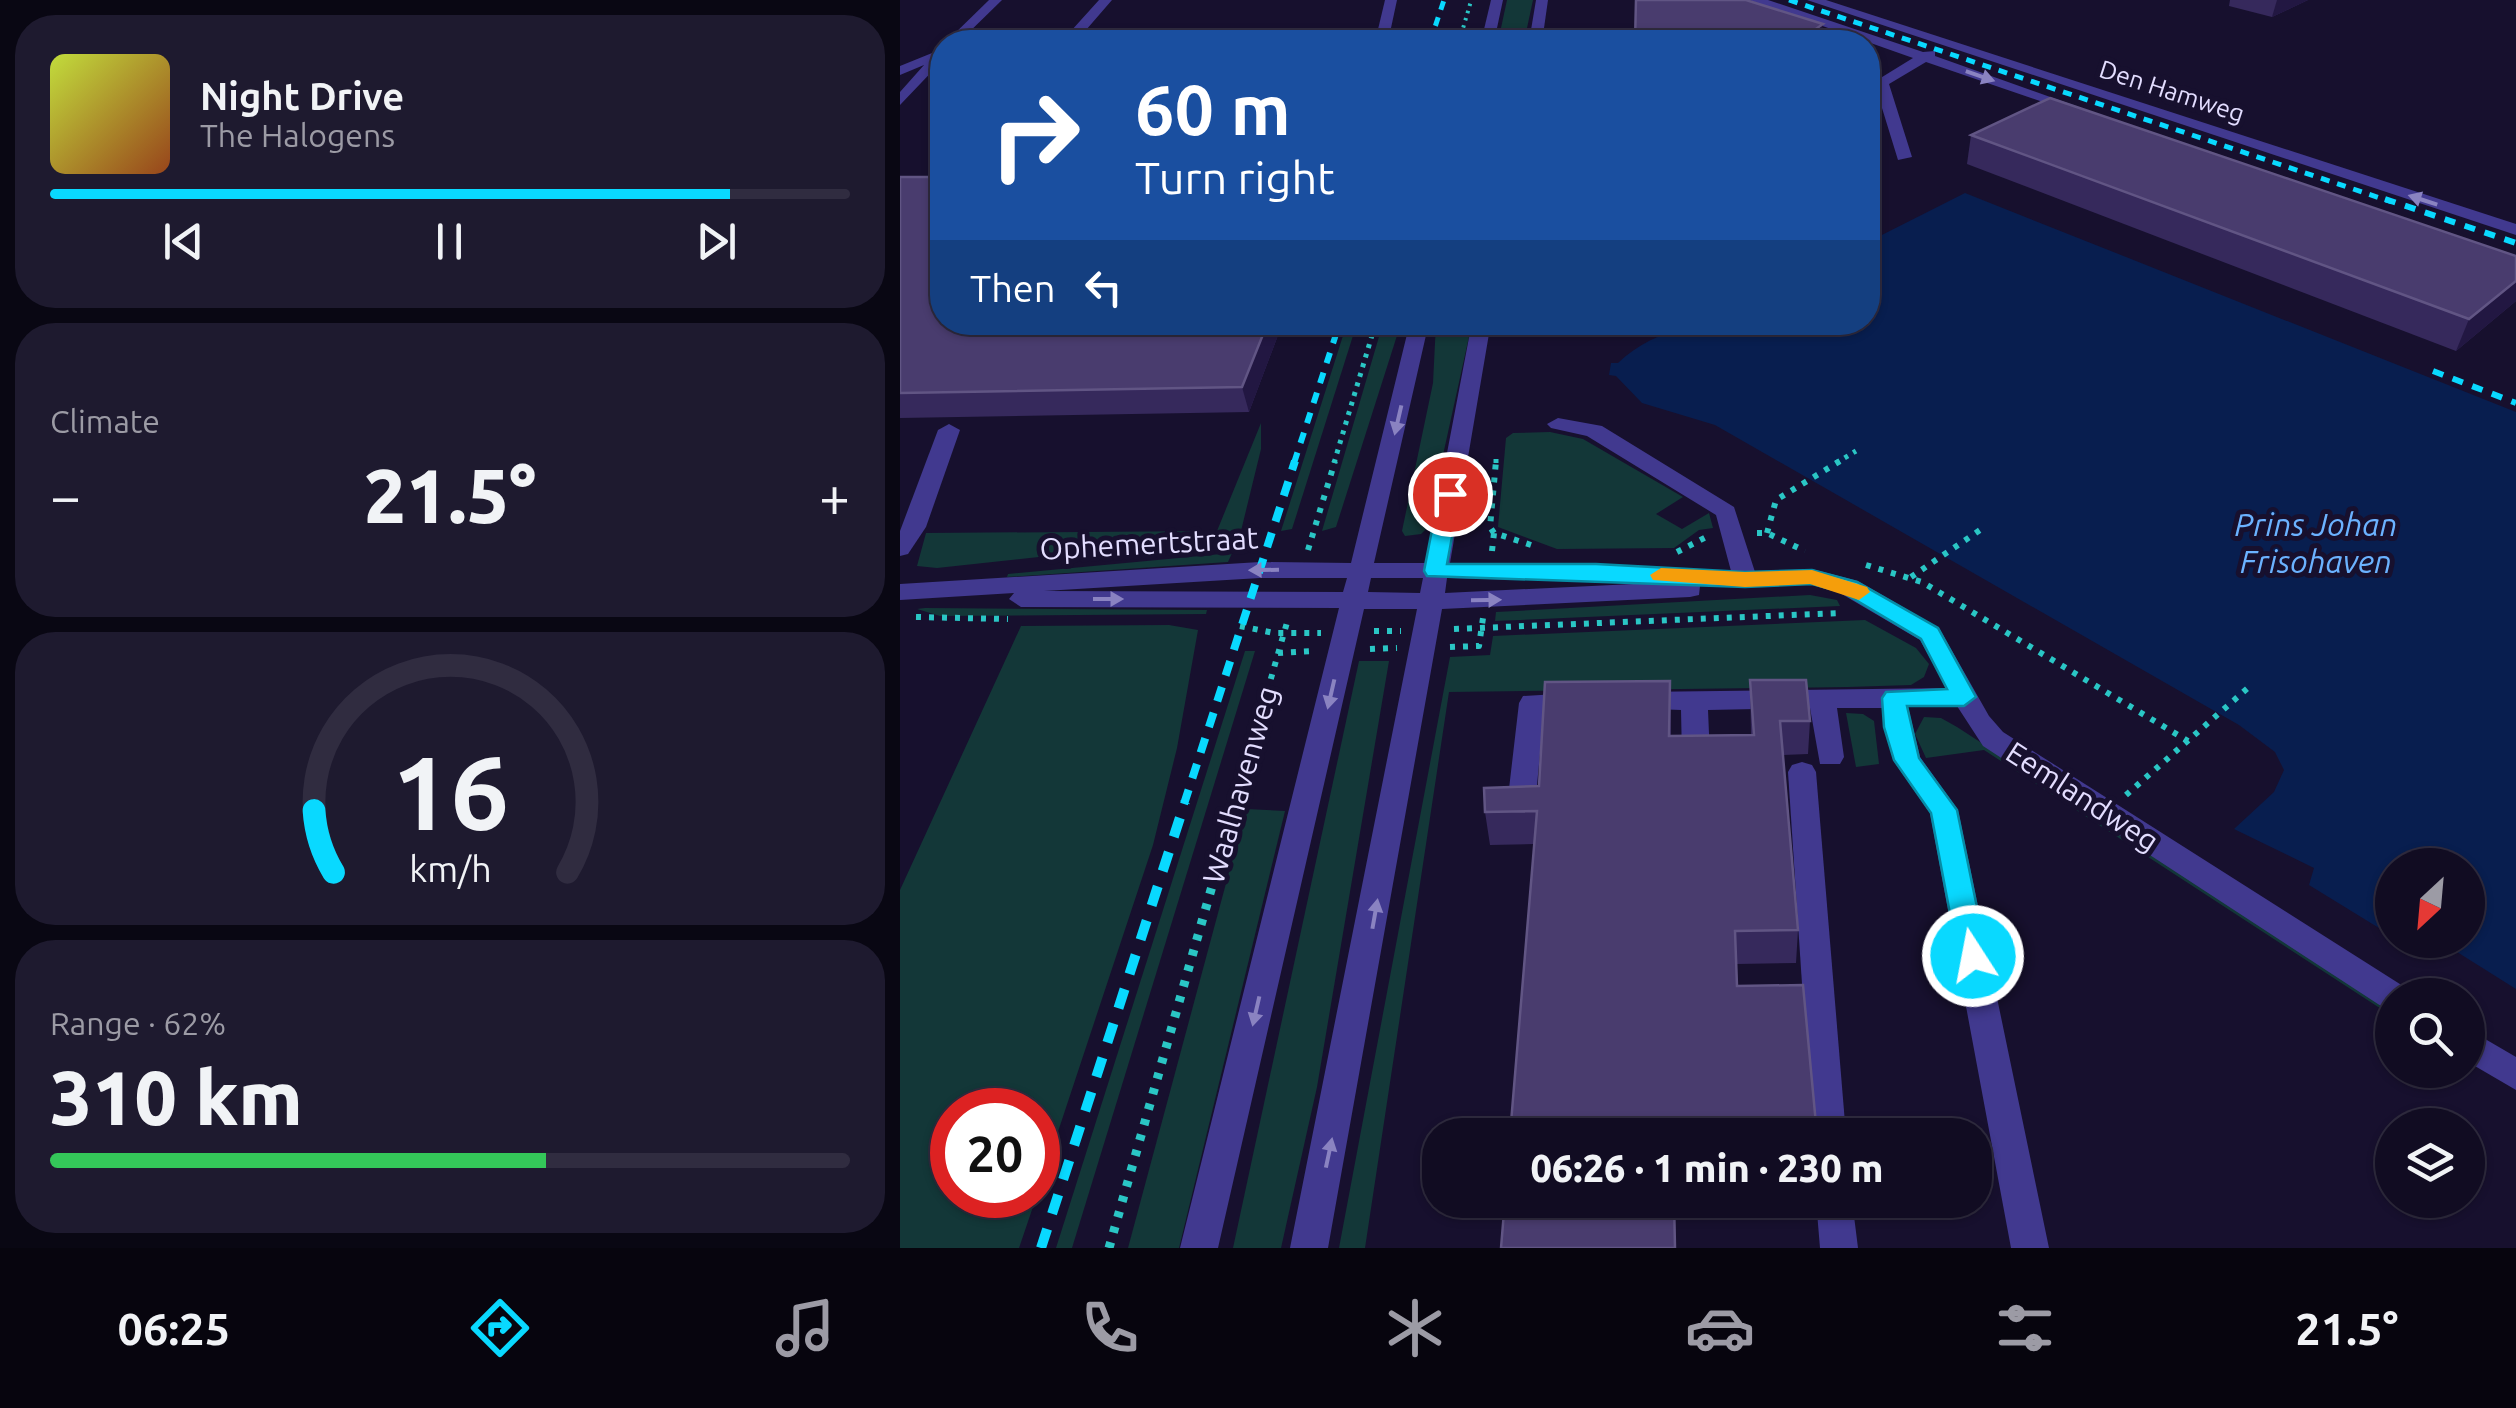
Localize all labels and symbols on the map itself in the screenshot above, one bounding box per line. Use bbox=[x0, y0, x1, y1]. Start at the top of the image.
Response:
street label: Den Hamweg bbox=[2096, 54, 2248, 128]
one-way arrow bbox=[1965, 69, 1995, 84]
one-way arrow bbox=[2408, 191, 2438, 206]
one-way arrow bbox=[1390, 405, 1406, 436]
pin bbox=[1408, 452, 1493, 537]
water label: Prins Johan Frisohaven bbox=[2235, 506, 2397, 579]
street label: Ophemertstraat bbox=[1039, 520, 1259, 566]
one-way arrow bbox=[1248, 562, 1280, 578]
one-way arrow bbox=[1093, 590, 1125, 606]
one-way arrow bbox=[1470, 592, 1502, 608]
one-way arrow bbox=[1323, 679, 1338, 710]
street label: Waalhavenweg bbox=[1196, 682, 1284, 887]
street label: Eemlandweg bbox=[2000, 734, 2165, 858]
north arrow bbox=[2375, 848, 2485, 958]
one-way arrow bbox=[1368, 898, 1383, 930]
position arrow bbox=[1921, 904, 2025, 1008]
one-way arrow bbox=[1248, 996, 1263, 1027]
speed limit sign: 20 bbox=[930, 1088, 1060, 1218]
one-way arrow bbox=[1321, 1137, 1337, 1168]

